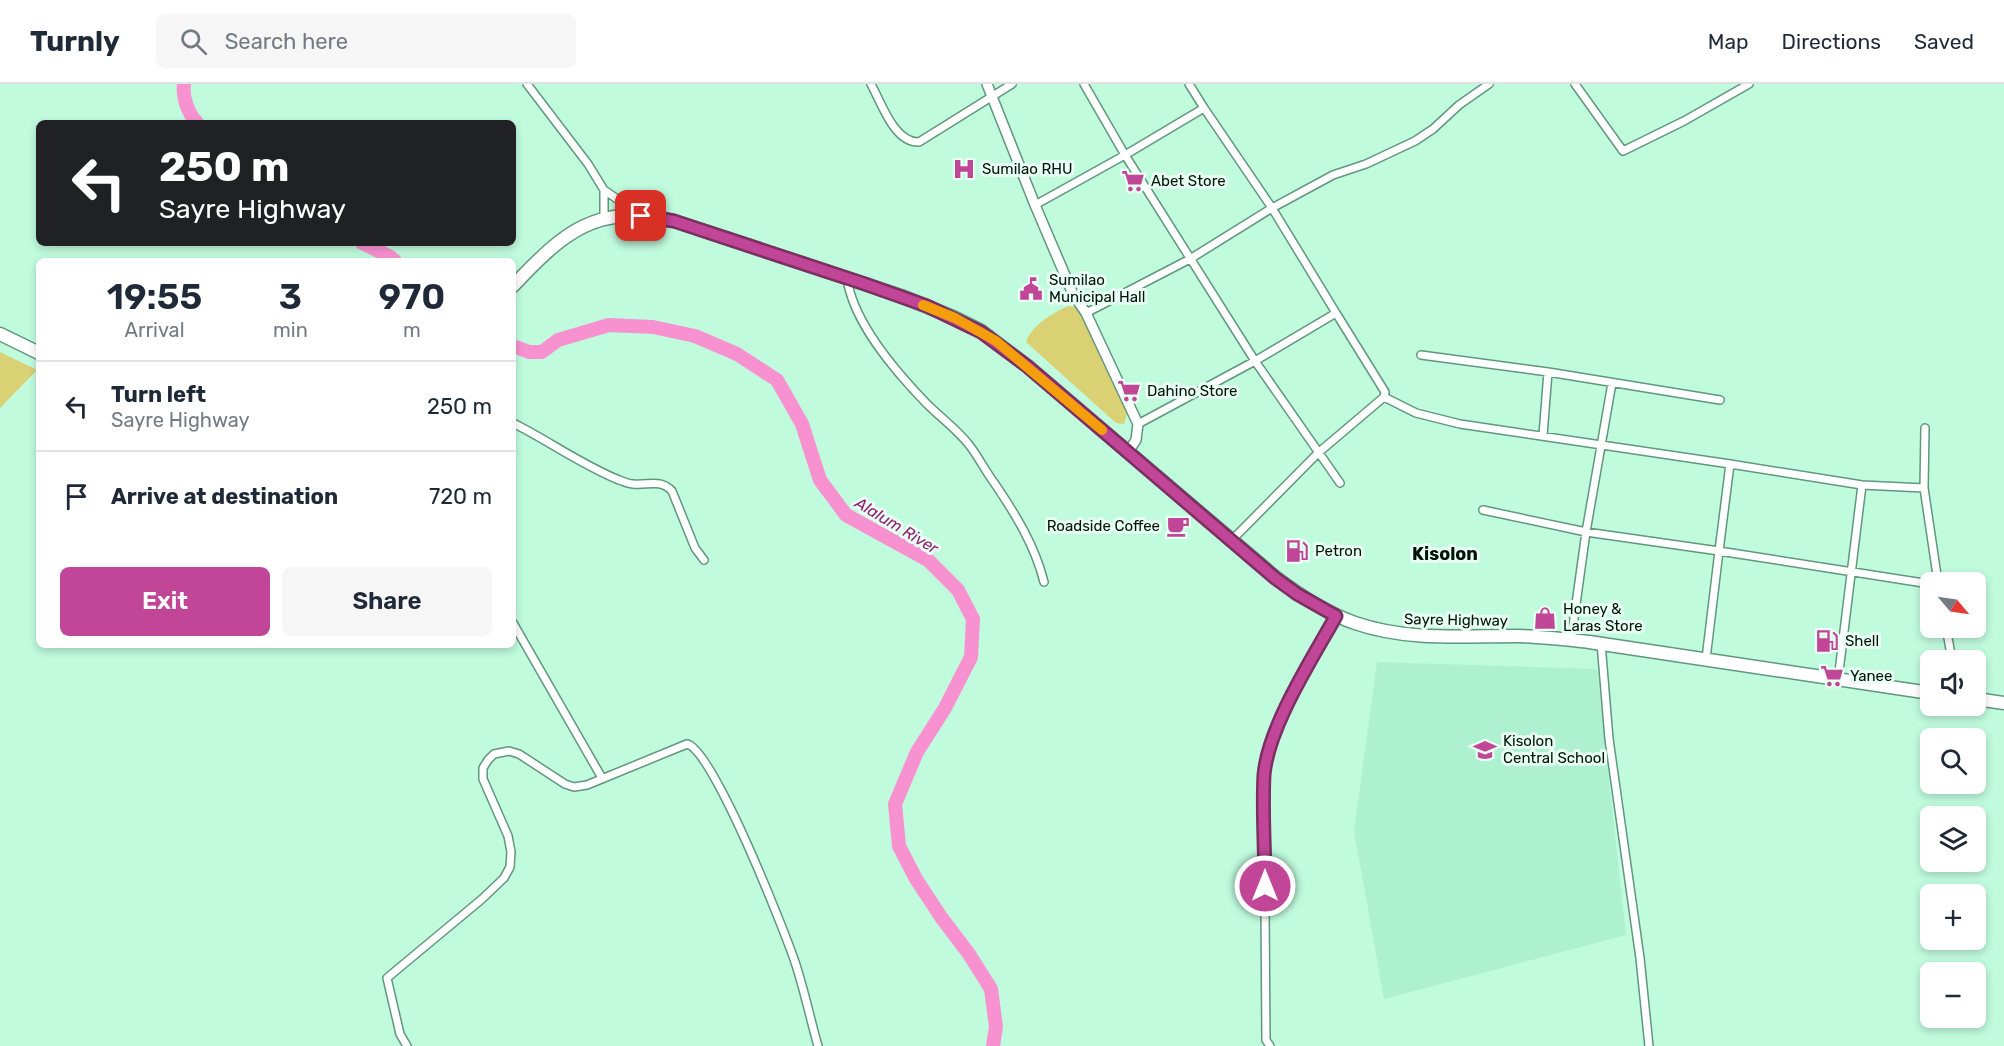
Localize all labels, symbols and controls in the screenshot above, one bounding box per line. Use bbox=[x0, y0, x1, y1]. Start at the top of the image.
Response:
search box bbox=[156, 14, 576, 68]
text: Turnly bbox=[30, 25, 120, 58]
icon: search bbox=[177, 25, 210, 58]
text: Search here bbox=[225, 28, 348, 55]
text: Map bbox=[1708, 29, 1749, 54]
text: Directions bbox=[1782, 29, 1881, 54]
text: Saved bbox=[1914, 29, 1974, 54]
text: 250 m bbox=[159, 142, 289, 192]
icon: left bbox=[60, 144, 138, 222]
hospital icon: Sumilao RHU bbox=[951, 156, 977, 182]
place label: Sumilao RHU bbox=[982, 160, 1073, 178]
supermarket icon: Abet Store bbox=[1120, 168, 1146, 194]
place label: Abet Store bbox=[1151, 172, 1226, 190]
pin bbox=[615, 190, 666, 241]
text: Sayre Highway bbox=[159, 193, 346, 225]
icon: arrive bbox=[624, 199, 657, 232]
place label: Sumilao Municipal Hall bbox=[1049, 271, 1145, 306]
text: 19:55 bbox=[107, 275, 202, 318]
text: 3 bbox=[279, 275, 302, 318]
text: 970 bbox=[379, 275, 445, 318]
public building icon: Sumilao Municipal Hall bbox=[1018, 276, 1044, 302]
text: Arrival bbox=[125, 318, 185, 342]
text: min bbox=[273, 318, 308, 342]
text: m bbox=[403, 318, 421, 342]
supermarket icon: Dahino Store bbox=[1116, 378, 1142, 404]
text: Turn left bbox=[111, 381, 206, 408]
place label: Dahino Store bbox=[1147, 382, 1238, 400]
icon: left bbox=[60, 390, 93, 423]
text: 250 m bbox=[427, 393, 492, 420]
text: Sayre Highway bbox=[111, 408, 250, 432]
icon: arrive bbox=[60, 480, 93, 513]
text: Arrive at destination bbox=[111, 483, 338, 510]
text: 720 m bbox=[429, 483, 492, 510]
water label: Alalum River bbox=[851, 493, 943, 558]
cafe icon: Roadside Coffee bbox=[1165, 513, 1191, 539]
place label: Roadside Coffee bbox=[1047, 517, 1160, 535]
fuel station icon: Petron bbox=[1284, 538, 1310, 564]
place label: Petron bbox=[1315, 542, 1362, 560]
district label: Kisolon bbox=[1412, 543, 1478, 565]
button: Exit bbox=[60, 567, 270, 636]
button: Share bbox=[282, 567, 492, 636]
north arrow bbox=[1920, 572, 1986, 638]
map controls bbox=[1920, 572, 1986, 1028]
place label: Honey & Laras Store bbox=[1563, 600, 1643, 635]
shop icon: Honey & Laras Store bbox=[1532, 605, 1558, 631]
street label: Sayre Highway bbox=[1404, 610, 1508, 630]
fuel station icon: Shell bbox=[1814, 628, 1840, 654]
place label: Shell bbox=[1845, 632, 1879, 650]
button: sound bbox=[1920, 650, 1986, 716]
supermarket icon: Yanee bbox=[1819, 663, 1845, 689]
place label: Yanee bbox=[1850, 667, 1892, 685]
button: search bbox=[1920, 728, 1986, 794]
place label: Kisolon Central School bbox=[1503, 732, 1605, 767]
school or university icon: Kisolon Central School bbox=[1472, 737, 1498, 763]
button: layers bbox=[1920, 806, 1986, 872]
position arrow bbox=[1233, 854, 1297, 918]
button: + bbox=[1920, 884, 1986, 950]
button: − bbox=[1920, 962, 1986, 1028]

